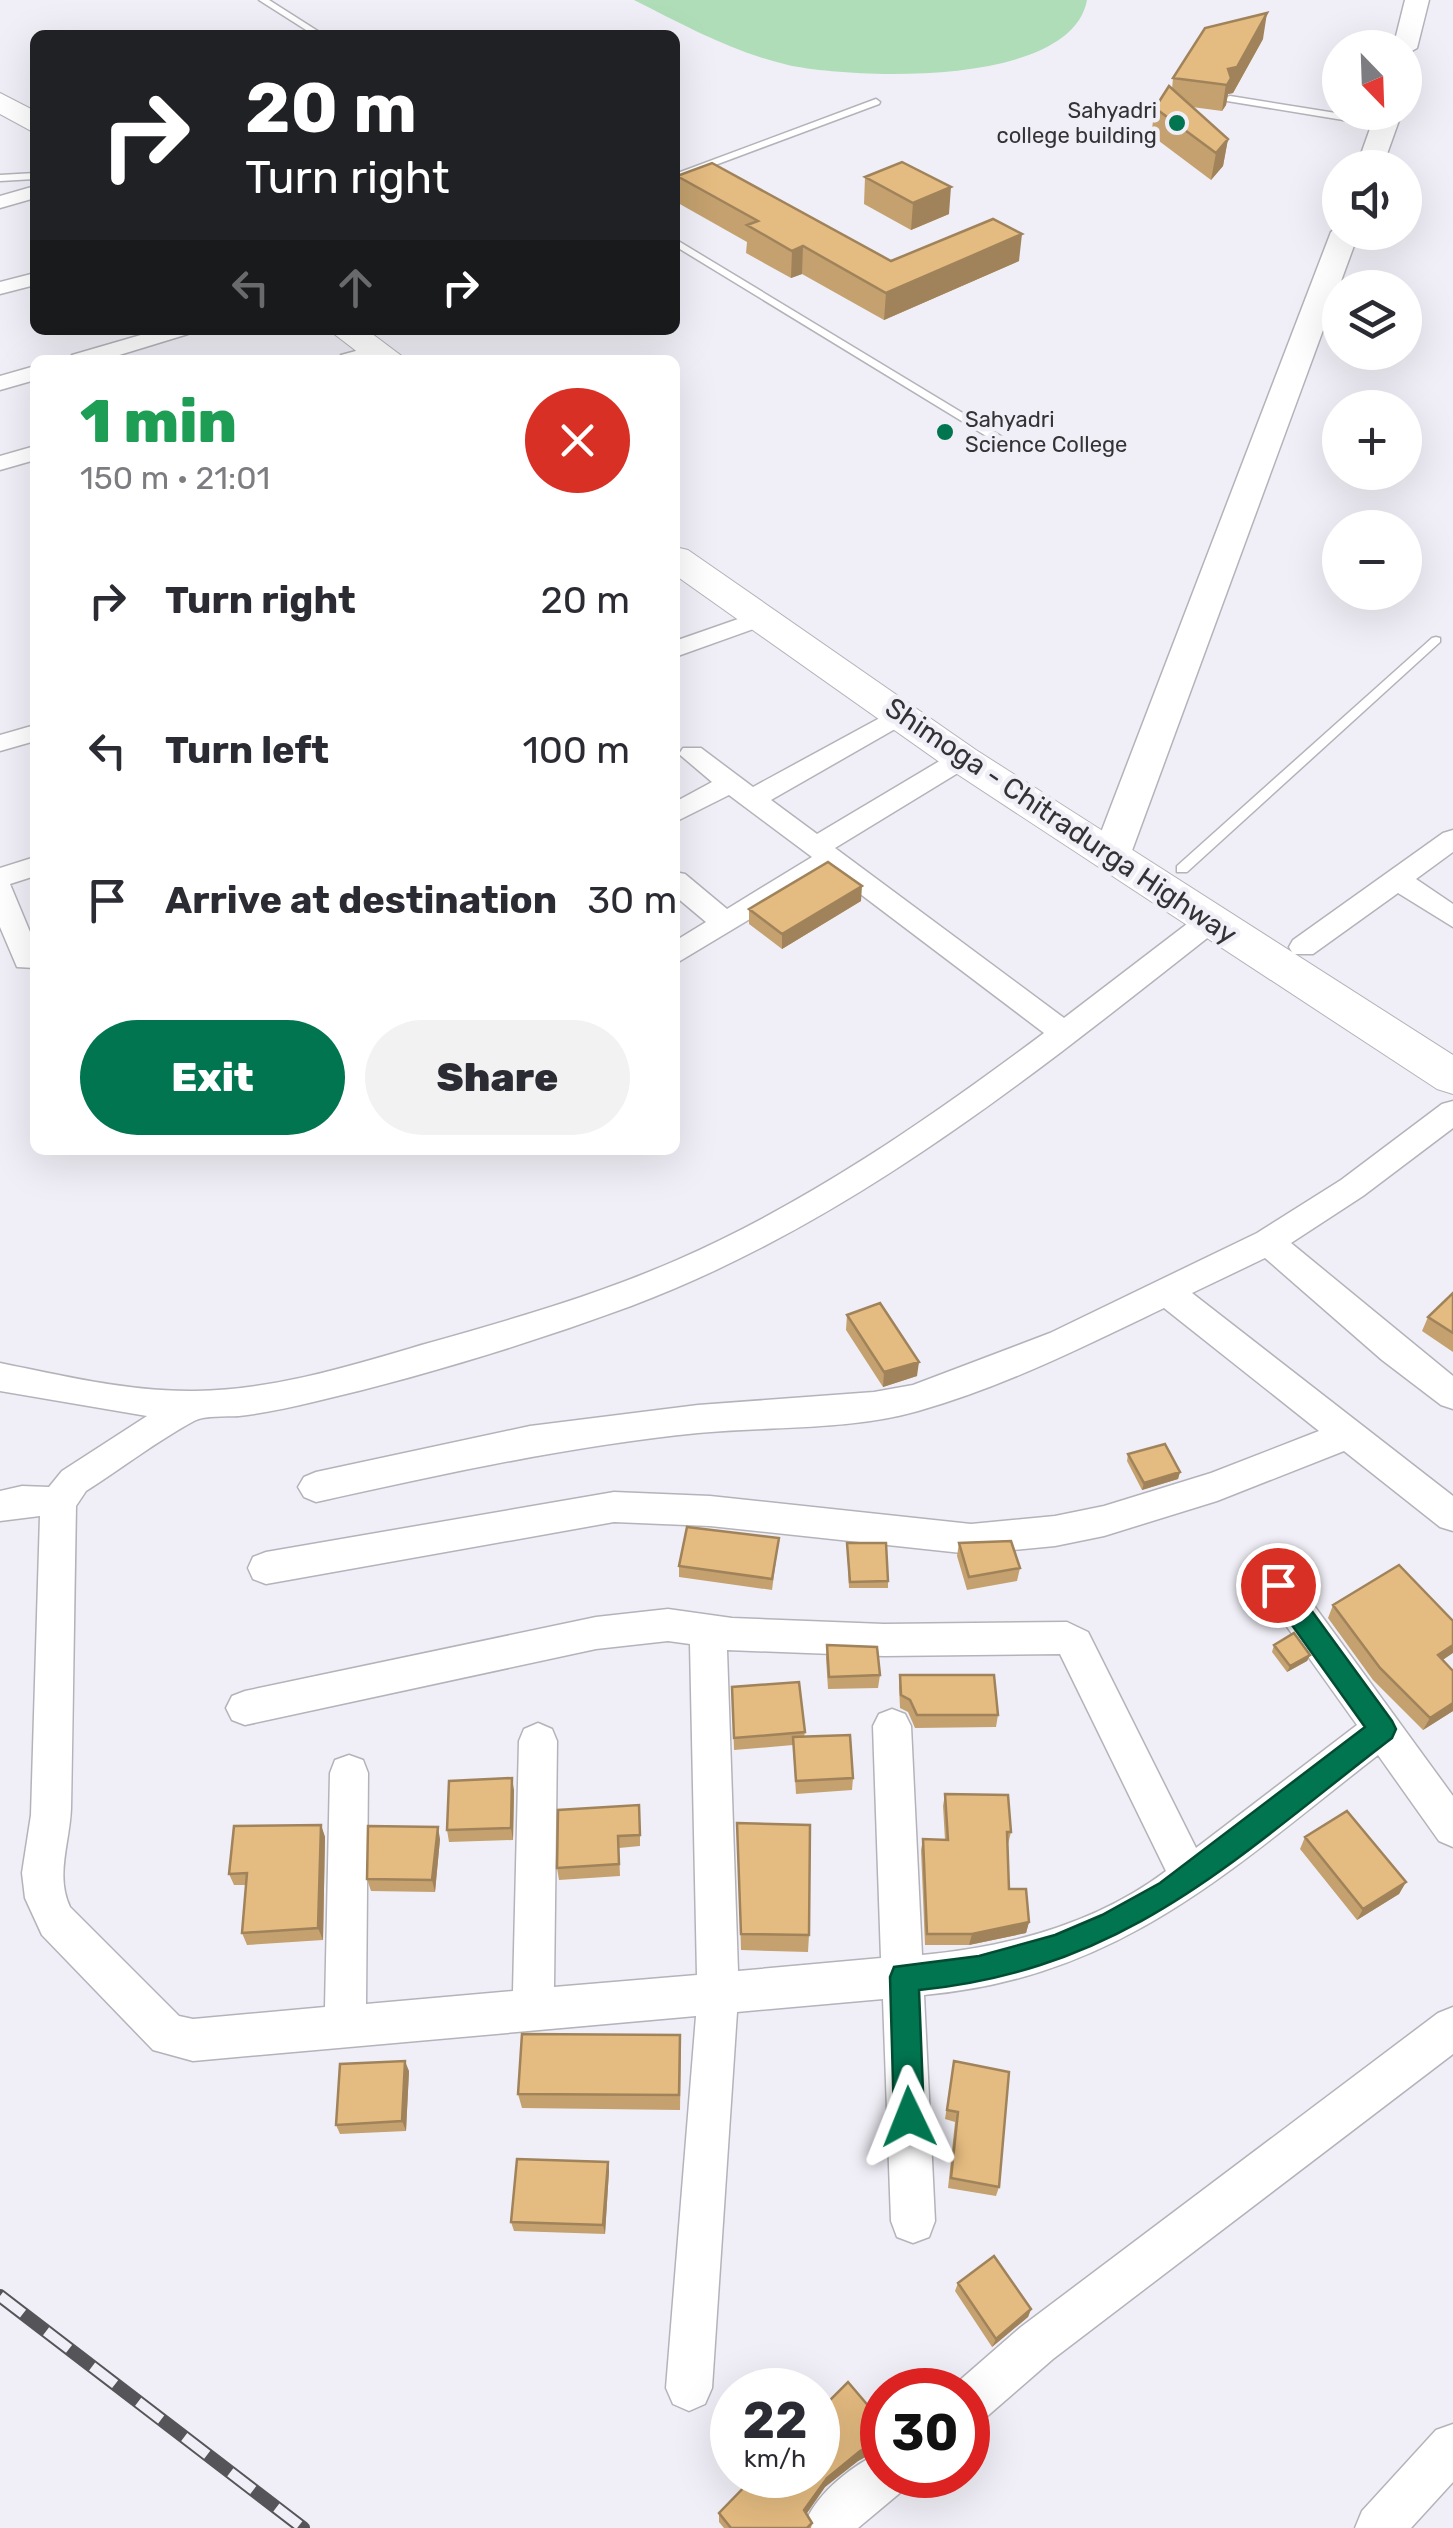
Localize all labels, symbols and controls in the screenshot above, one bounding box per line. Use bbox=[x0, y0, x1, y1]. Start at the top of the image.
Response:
north arrow bbox=[1322, 30, 1422, 130]
map controls bbox=[1322, 30, 1422, 610]
text: 20 m bbox=[245, 67, 417, 150]
icon: right bbox=[80, 70, 210, 200]
place label: Sahyadri college building bbox=[996, 97, 1157, 149]
marker: Sahyadri college building bbox=[1166, 112, 1188, 134]
button: sound bbox=[1322, 150, 1422, 250]
text: Turn right bbox=[245, 151, 449, 204]
icon: left bbox=[223, 260, 278, 315]
icon: ahead bbox=[328, 260, 383, 315]
icon: right bbox=[433, 260, 488, 315]
button: layers bbox=[1322, 270, 1422, 370]
text: 1 min bbox=[80, 386, 237, 457]
button: close bbox=[525, 388, 630, 493]
button: + bbox=[1322, 390, 1422, 490]
place label: Sahyadri Science College bbox=[965, 406, 1127, 458]
marker: Sahyadri Science College bbox=[934, 421, 956, 443]
text: 150 m · 21:01 bbox=[80, 459, 270, 497]
button: − bbox=[1322, 510, 1422, 610]
icon: right bbox=[80, 573, 135, 628]
text: Turn right bbox=[165, 577, 356, 623]
text: 20 m bbox=[540, 577, 630, 623]
street label: Shimoga - Chitradurga Highway bbox=[879, 691, 1243, 951]
icon: left bbox=[80, 723, 135, 778]
text: Turn left bbox=[165, 727, 329, 773]
text: 100 m bbox=[522, 727, 630, 773]
icon: arrive bbox=[80, 873, 135, 928]
text: Arrive at destination bbox=[165, 877, 557, 923]
text: 30 m bbox=[587, 877, 677, 923]
button: Exit bbox=[80, 1020, 345, 1135]
button: Share bbox=[365, 1020, 630, 1135]
pin bbox=[1236, 1543, 1321, 1628]
icon: arrive bbox=[1251, 1558, 1306, 1613]
position arrow bbox=[857, 2065, 961, 2169]
speed limit sign: 30 bbox=[860, 2368, 990, 2498]
text: 22 bbox=[743, 2391, 808, 2451]
text: km/h bbox=[744, 2444, 806, 2473]

